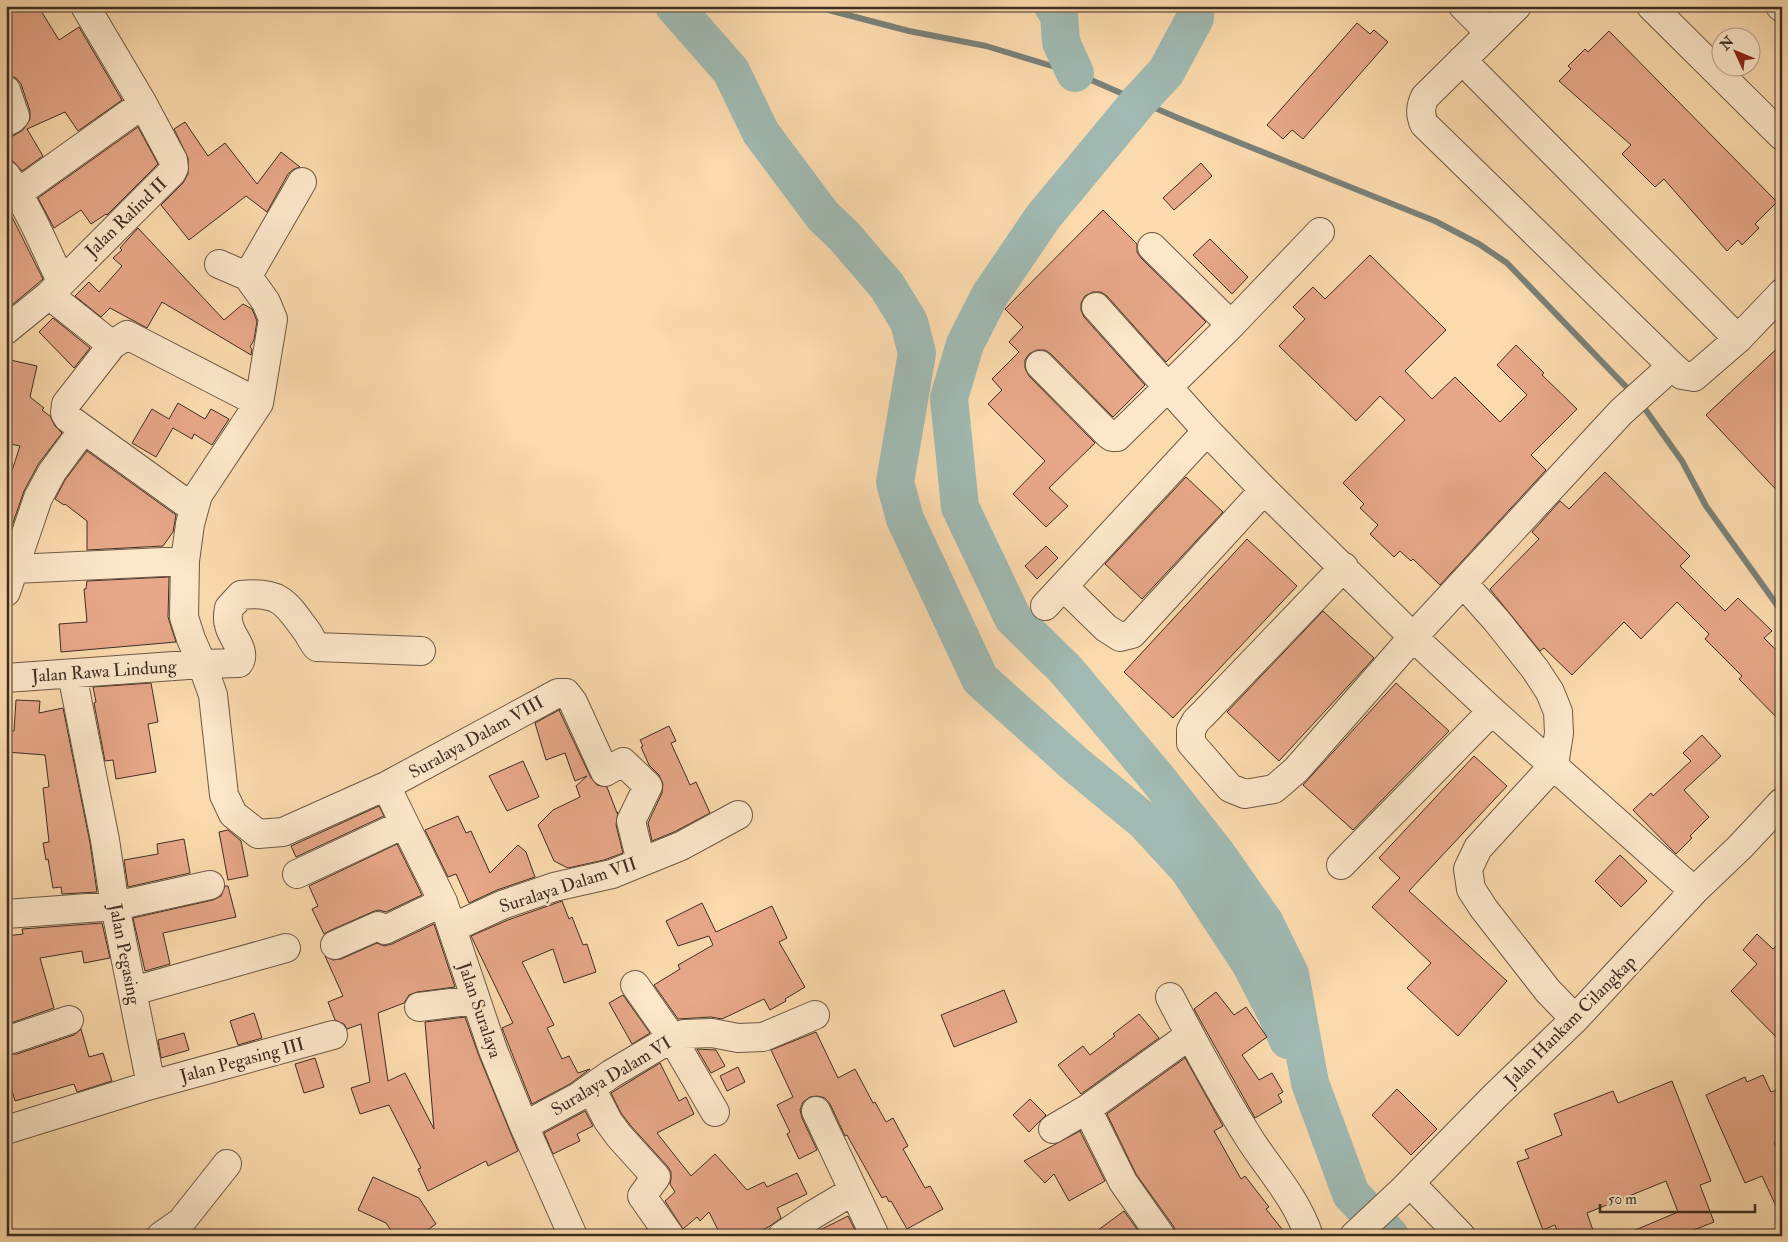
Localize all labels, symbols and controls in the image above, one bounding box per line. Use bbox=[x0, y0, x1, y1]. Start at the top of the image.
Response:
north arrow bbox=[1710, 28, 1760, 78]
text: N bbox=[1716, 33, 1738, 54]
street label: Jalan Ralind II bbox=[80, 172, 172, 263]
street label: Jalan Rawa Lindung bbox=[30, 655, 178, 688]
street label: Suralaya Dalam VIII bbox=[405, 691, 548, 784]
street label: Suralaya Dalam VII bbox=[496, 852, 640, 919]
street label: Jalan Pegasing bbox=[103, 901, 146, 1008]
street label: Jalan Hankam Cilangkap bbox=[1499, 951, 1641, 1093]
street label: Jalan Suralaya bbox=[452, 958, 507, 1062]
street label: Suralaya Dalam VI bbox=[547, 1032, 675, 1121]
street label: Jalan Pegasing III bbox=[176, 1033, 307, 1088]
scale bar bbox=[1600, 1182, 1756, 1214]
text: 50 m bbox=[1608, 1190, 1637, 1209]

